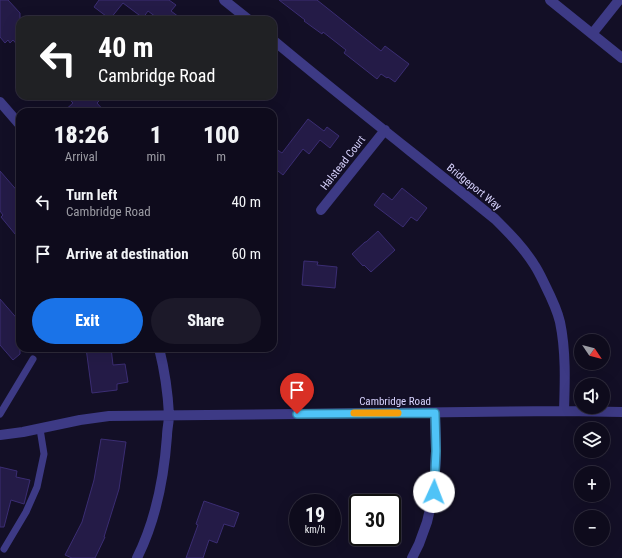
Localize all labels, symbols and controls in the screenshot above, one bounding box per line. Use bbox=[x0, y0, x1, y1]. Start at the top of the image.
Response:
text: 40 m bbox=[98, 31, 154, 64]
icon: left bbox=[32, 32, 84, 84]
text: Cambridge Road bbox=[98, 65, 215, 86]
text: 18:26 bbox=[53, 121, 109, 149]
text: 1 bbox=[150, 121, 162, 149]
text: 100 bbox=[203, 121, 240, 149]
street label: Halstead Court bbox=[318, 133, 368, 193]
text: Arrival bbox=[65, 149, 98, 164]
text: min bbox=[146, 149, 166, 164]
text: m bbox=[216, 149, 226, 164]
street label: Bridgeport Way bbox=[444, 161, 504, 213]
text: Turn left bbox=[66, 186, 117, 204]
icon: left bbox=[32, 191, 54, 213]
text: 40 m bbox=[231, 193, 261, 211]
text: Cambridge Road bbox=[66, 204, 151, 219]
icon: arrive bbox=[32, 243, 54, 265]
text: Arrive at destination bbox=[66, 245, 189, 263]
text: 60 m bbox=[231, 245, 261, 263]
button: Exit bbox=[32, 298, 143, 344]
button: Share bbox=[151, 298, 261, 344]
north arrow bbox=[574, 334, 610, 370]
map controls bbox=[574, 334, 610, 546]
pin bbox=[280, 373, 314, 414]
button: sound bbox=[574, 378, 610, 414]
icon: arrive bbox=[286, 379, 308, 401]
street label: Cambridge Road bbox=[359, 395, 431, 408]
button: layers bbox=[574, 422, 610, 458]
button: + bbox=[574, 466, 610, 502]
position arrow bbox=[413, 471, 455, 513]
speed limit sign: 30 bbox=[349, 494, 401, 546]
text: 19 bbox=[305, 503, 325, 527]
button: − bbox=[574, 510, 610, 546]
text: km/h bbox=[305, 524, 325, 535]

